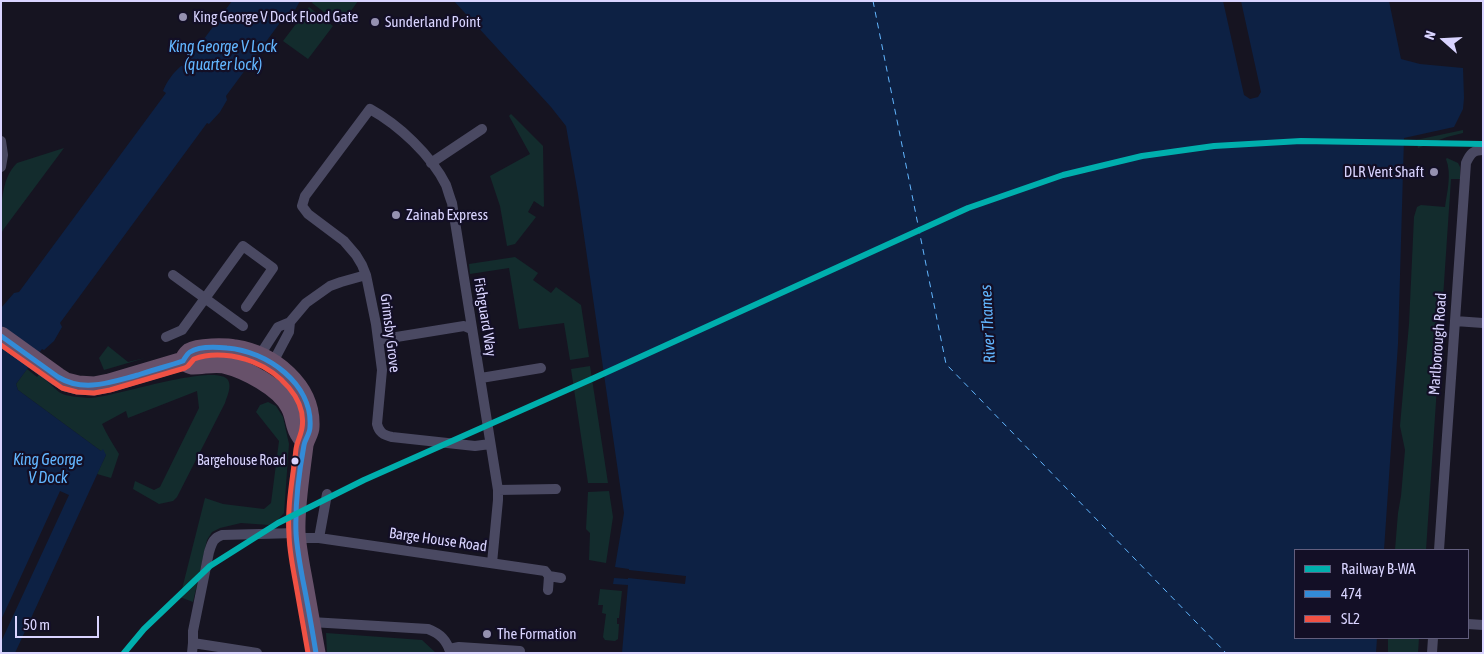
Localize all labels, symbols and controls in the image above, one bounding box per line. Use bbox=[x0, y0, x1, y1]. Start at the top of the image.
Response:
place label: King George V Dock Flood Gate bbox=[193, 8, 358, 26]
marker: King George V Dock Flood Gate bbox=[177, 11, 189, 23]
place label: Sunderland Point bbox=[385, 13, 481, 31]
north arrow bbox=[1419, 15, 1469, 65]
marker: Sunderland Point bbox=[369, 16, 381, 28]
text: N bbox=[1421, 29, 1439, 42]
water label: King George V Lock (quarter lock) bbox=[169, 37, 277, 75]
place label: DLR Vent Shaft bbox=[1344, 163, 1424, 181]
marker: DLR Vent Shaft bbox=[1428, 166, 1440, 178]
place label: Zainab Express bbox=[406, 206, 488, 224]
marker: Zainab Express bbox=[390, 209, 402, 221]
street label: Fishguard Way bbox=[470, 276, 500, 358]
water label: River Thames bbox=[976, 284, 1000, 364]
street label: Marlborough Road bbox=[1425, 292, 1451, 396]
street label: Grimsby Grove bbox=[376, 293, 404, 373]
water label: King George V Dock bbox=[13, 450, 83, 488]
place label: Bargehouse Road bbox=[197, 453, 286, 469]
marker: Bargehouse Road bbox=[290, 456, 300, 466]
street label: Barge House Road bbox=[388, 524, 488, 556]
legend bbox=[1294, 549, 1469, 639]
text: Railway B-WA bbox=[1341, 560, 1416, 577]
text: 474 bbox=[1341, 585, 1362, 602]
scale bar bbox=[18, 606, 101, 638]
text: SL2 bbox=[1341, 610, 1360, 627]
text: 50 m bbox=[23, 616, 50, 633]
place label: The Formation bbox=[497, 625, 577, 643]
marker: The Formation bbox=[481, 628, 493, 640]

